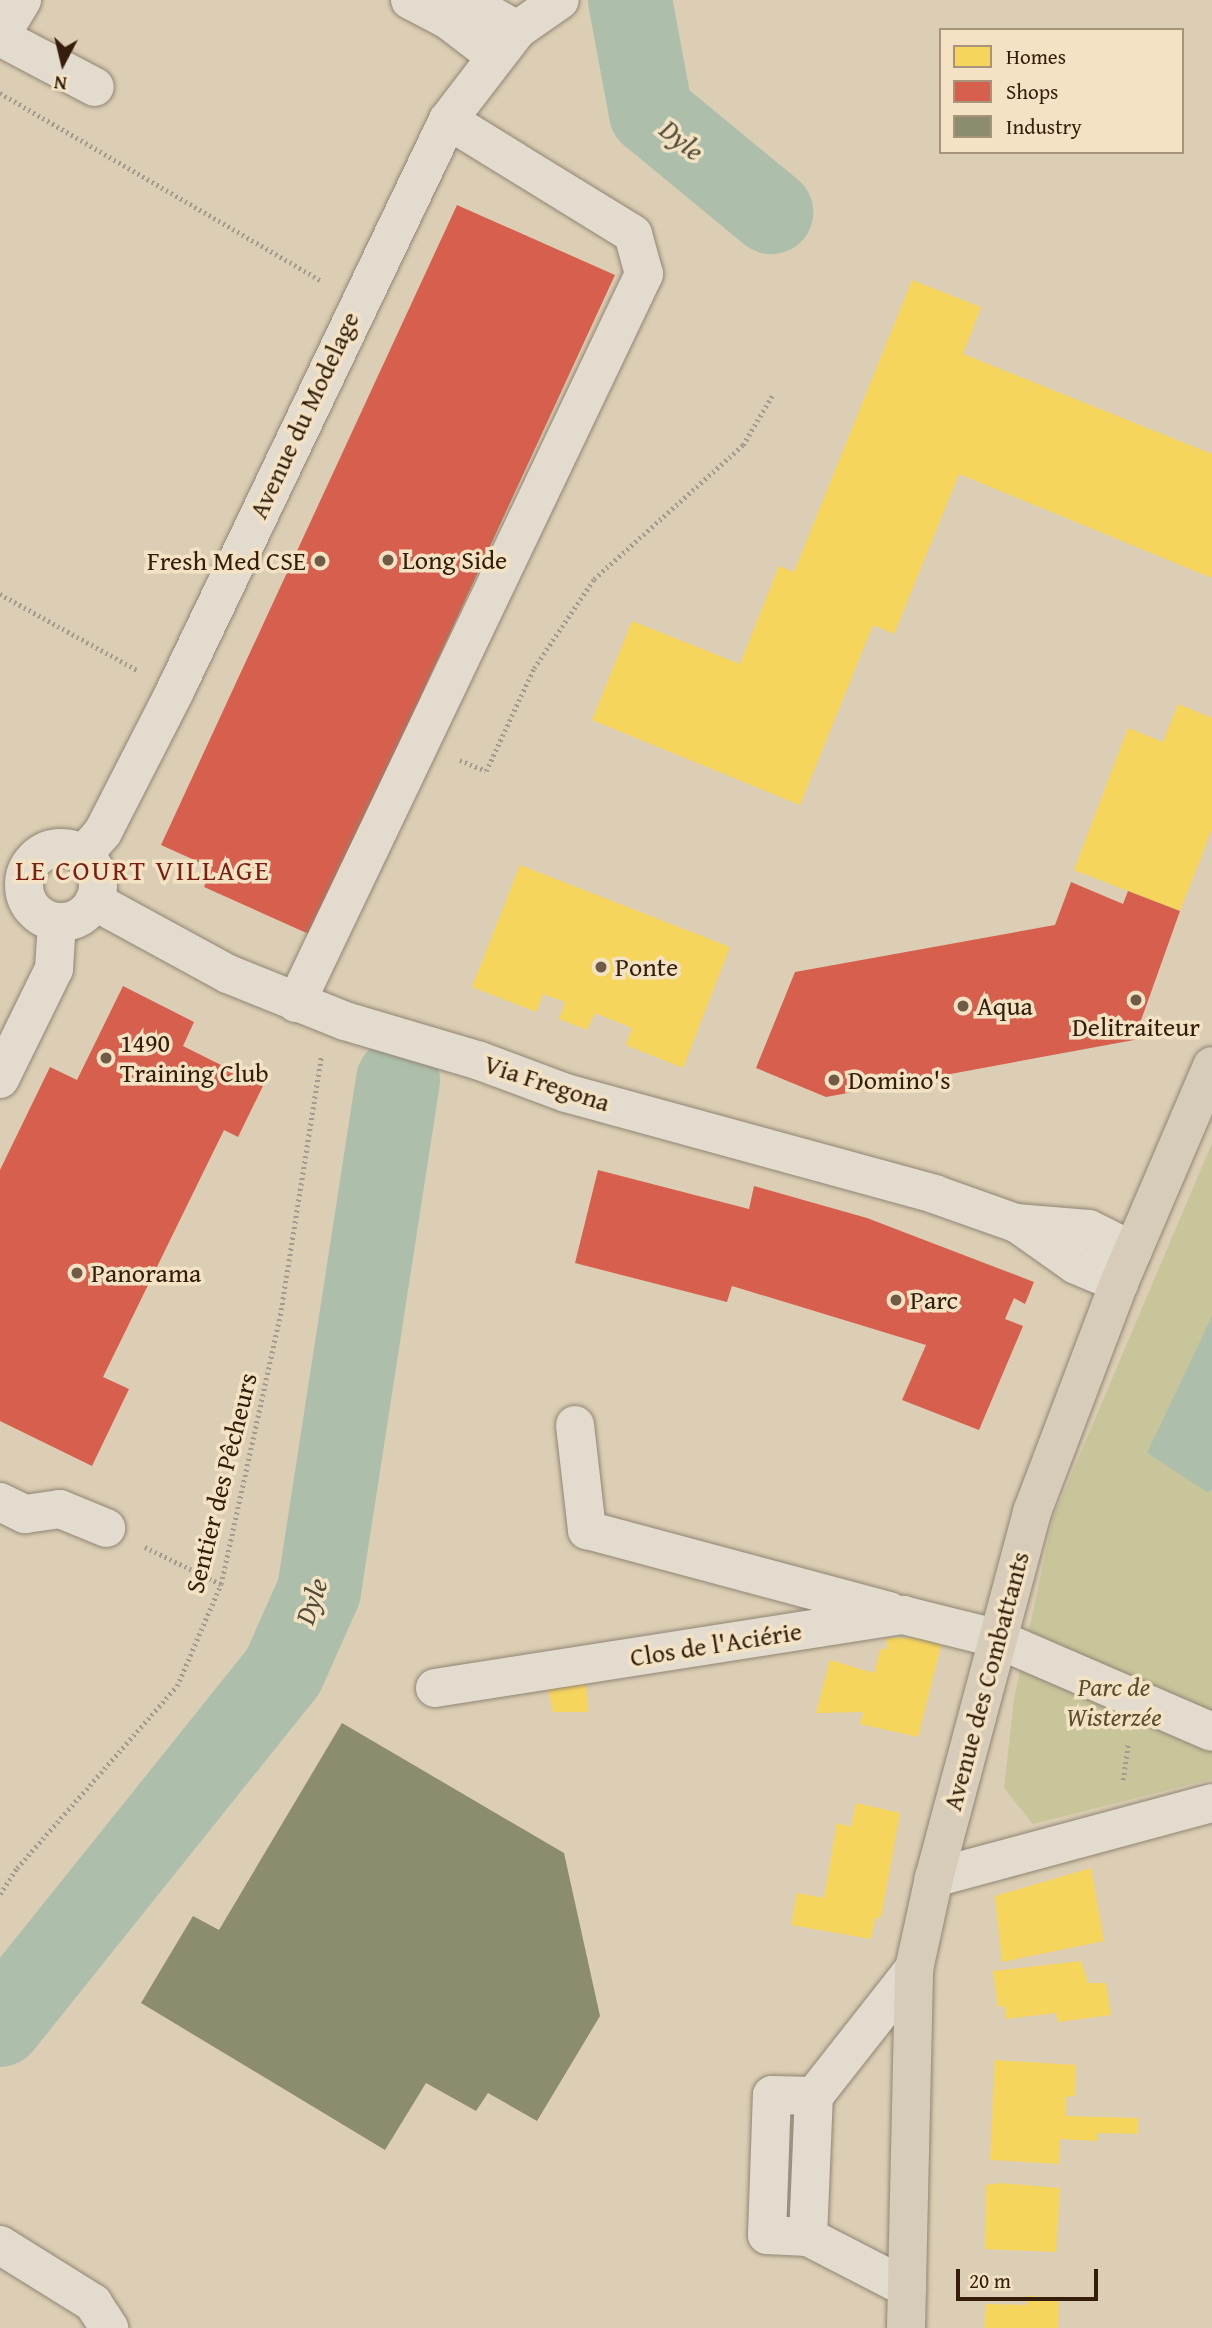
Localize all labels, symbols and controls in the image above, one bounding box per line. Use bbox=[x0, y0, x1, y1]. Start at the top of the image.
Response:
north arrow bbox=[28, 28, 98, 98]
legend bbox=[939, 28, 1184, 154]
text: Homes bbox=[1006, 41, 1066, 72]
text: N bbox=[52, 69, 68, 99]
text: Shops bbox=[1006, 76, 1058, 107]
text: Industry bbox=[1006, 111, 1082, 142]
water label: Dyle bbox=[653, 112, 711, 168]
street label: Avenue du Modelage bbox=[242, 307, 366, 523]
place label: Long Side bbox=[402, 544, 507, 576]
place label: Fresh Med CSE bbox=[147, 545, 306, 577]
marker: Long Side bbox=[380, 552, 396, 568]
marker: Fresh Med CSE bbox=[312, 553, 328, 569]
district label: LE COURT VILLAGE bbox=[17, 853, 269, 887]
place label: Ponte bbox=[615, 951, 678, 983]
marker: Ponte bbox=[593, 959, 609, 975]
place label: Aqua bbox=[977, 990, 1033, 1022]
marker: Delitraiteur bbox=[1128, 992, 1144, 1008]
marker: Aqua bbox=[955, 998, 971, 1014]
place label: Delitraiteur bbox=[1072, 1011, 1200, 1043]
place label: 1490 Training Club bbox=[120, 1027, 269, 1088]
street label: Via Fregona bbox=[480, 1048, 614, 1118]
marker: 1490 Training Club bbox=[98, 1050, 114, 1066]
place label: Domino's bbox=[848, 1064, 950, 1096]
marker: Domino's bbox=[826, 1072, 842, 1088]
place label: Panorama bbox=[91, 1257, 201, 1289]
marker: Panorama bbox=[69, 1265, 85, 1281]
place label: Parc bbox=[910, 1284, 958, 1316]
marker: Parc bbox=[888, 1292, 904, 1308]
street label: Sentier des Pêcheurs bbox=[179, 1370, 263, 1596]
street label: Avenue des Combattants bbox=[936, 1548, 1036, 1814]
water label: Dyle bbox=[288, 1573, 334, 1629]
street label: Clos de l'Aciérie bbox=[628, 1615, 804, 1673]
park label: Parc de Wisterzée bbox=[1066, 1671, 1162, 1732]
scale bar bbox=[960, 2254, 1102, 2298]
text: 20 m bbox=[969, 2265, 1011, 2296]

